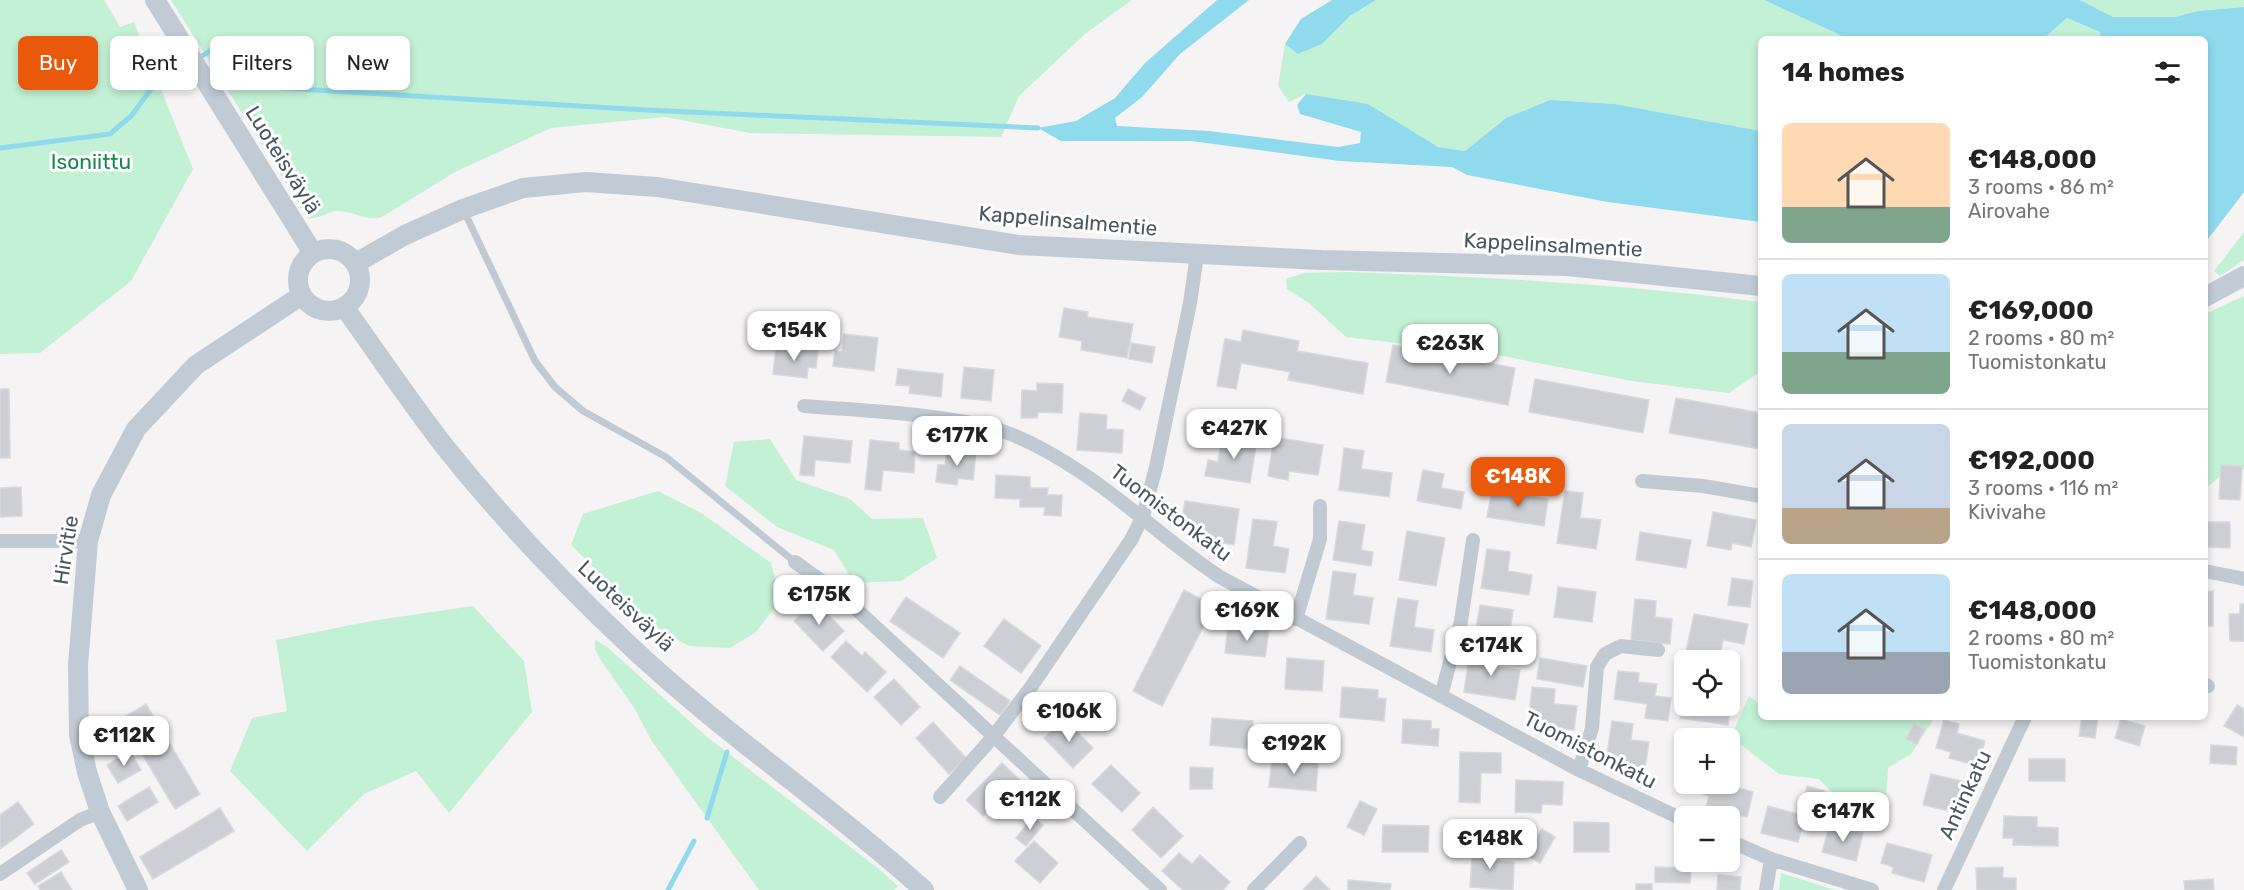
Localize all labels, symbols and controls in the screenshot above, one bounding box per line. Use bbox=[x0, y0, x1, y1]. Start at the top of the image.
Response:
chip: Buy bbox=[18, 36, 98, 90]
chip: Rent bbox=[110, 36, 198, 90]
chip: Filters bbox=[210, 36, 314, 90]
chip: New bbox=[326, 36, 410, 90]
icon: filters bbox=[2151, 56, 2184, 89]
text: 14 homes bbox=[1782, 57, 1905, 88]
street label: Luoteisväylä bbox=[240, 101, 326, 218]
text: €148,000 bbox=[1968, 144, 2097, 175]
icon: home bbox=[1830, 147, 1902, 219]
park label: Isoniittu bbox=[51, 149, 131, 174]
text: 3 rooms · 86 m² bbox=[1968, 175, 2114, 199]
text: Airovahe bbox=[1968, 199, 2050, 223]
street label: Kappelinsalmentie bbox=[978, 200, 1158, 241]
street label: Kappelinsalmentie bbox=[1463, 227, 1643, 262]
text: €169,000 bbox=[1968, 295, 2094, 326]
icon: home bbox=[1830, 298, 1902, 370]
pin: €154K bbox=[752, 311, 836, 362]
text: €154K bbox=[761, 318, 827, 342]
pin: €263K bbox=[1408, 324, 1492, 375]
text: 2 rooms · 80 m² bbox=[1968, 326, 2114, 350]
text: €263K bbox=[1416, 331, 1484, 355]
text: Tuomistonkatu bbox=[1968, 350, 2107, 374]
pin: €427K bbox=[1192, 409, 1276, 460]
pin: €177K bbox=[915, 416, 999, 467]
text: €427K bbox=[1200, 416, 1268, 440]
text: €177K bbox=[926, 423, 988, 447]
text: €192,000 bbox=[1968, 445, 2095, 476]
icon: home bbox=[1830, 448, 1902, 520]
pin: €148K bbox=[1476, 457, 1560, 508]
street label: Tuomistonkatu bbox=[1106, 459, 1237, 566]
text: €148K bbox=[1485, 464, 1551, 488]
text: 3 rooms · 116 m² bbox=[1968, 476, 2118, 500]
text: Kivivahe bbox=[1968, 500, 2046, 524]
street label: Hirvitie bbox=[48, 513, 83, 586]
street label: Luoteisväylä bbox=[573, 555, 680, 656]
pin: €175K bbox=[777, 575, 861, 626]
text: €175K bbox=[787, 582, 851, 606]
pin: €169K bbox=[1205, 591, 1289, 642]
text: €148,000 bbox=[1968, 595, 2097, 626]
text: €169K bbox=[1215, 598, 1279, 622]
icon: home bbox=[1830, 598, 1902, 670]
pin: €174K bbox=[1449, 626, 1533, 677]
text: 2 rooms · 80 m² bbox=[1968, 626, 2114, 650]
text: €174K bbox=[1459, 633, 1523, 657]
map controls bbox=[1674, 650, 1740, 872]
button: locate bbox=[1674, 650, 1740, 716]
text: Tuomistonkatu bbox=[1968, 650, 2107, 674]
pin: €106K bbox=[1027, 692, 1111, 743]
text: €106K bbox=[1036, 699, 1102, 723]
street label: Tuomistonkatu bbox=[1520, 705, 1661, 794]
pin: €112K bbox=[82, 716, 166, 767]
text: €112K bbox=[93, 723, 155, 747]
pin: €192K bbox=[1252, 724, 1336, 775]
button: + bbox=[1674, 728, 1740, 794]
text: €192K bbox=[1262, 731, 1326, 755]
street label: Antinkatu bbox=[1933, 746, 1996, 843]
pin: €112K bbox=[988, 780, 1072, 831]
text: €112K bbox=[999, 787, 1061, 811]
pin: €147K bbox=[1801, 792, 1885, 843]
text: €147K bbox=[1811, 799, 1875, 823]
button: − bbox=[1674, 806, 1740, 872]
pin: €148K bbox=[1448, 819, 1532, 870]
text: €148K bbox=[1457, 826, 1523, 850]

